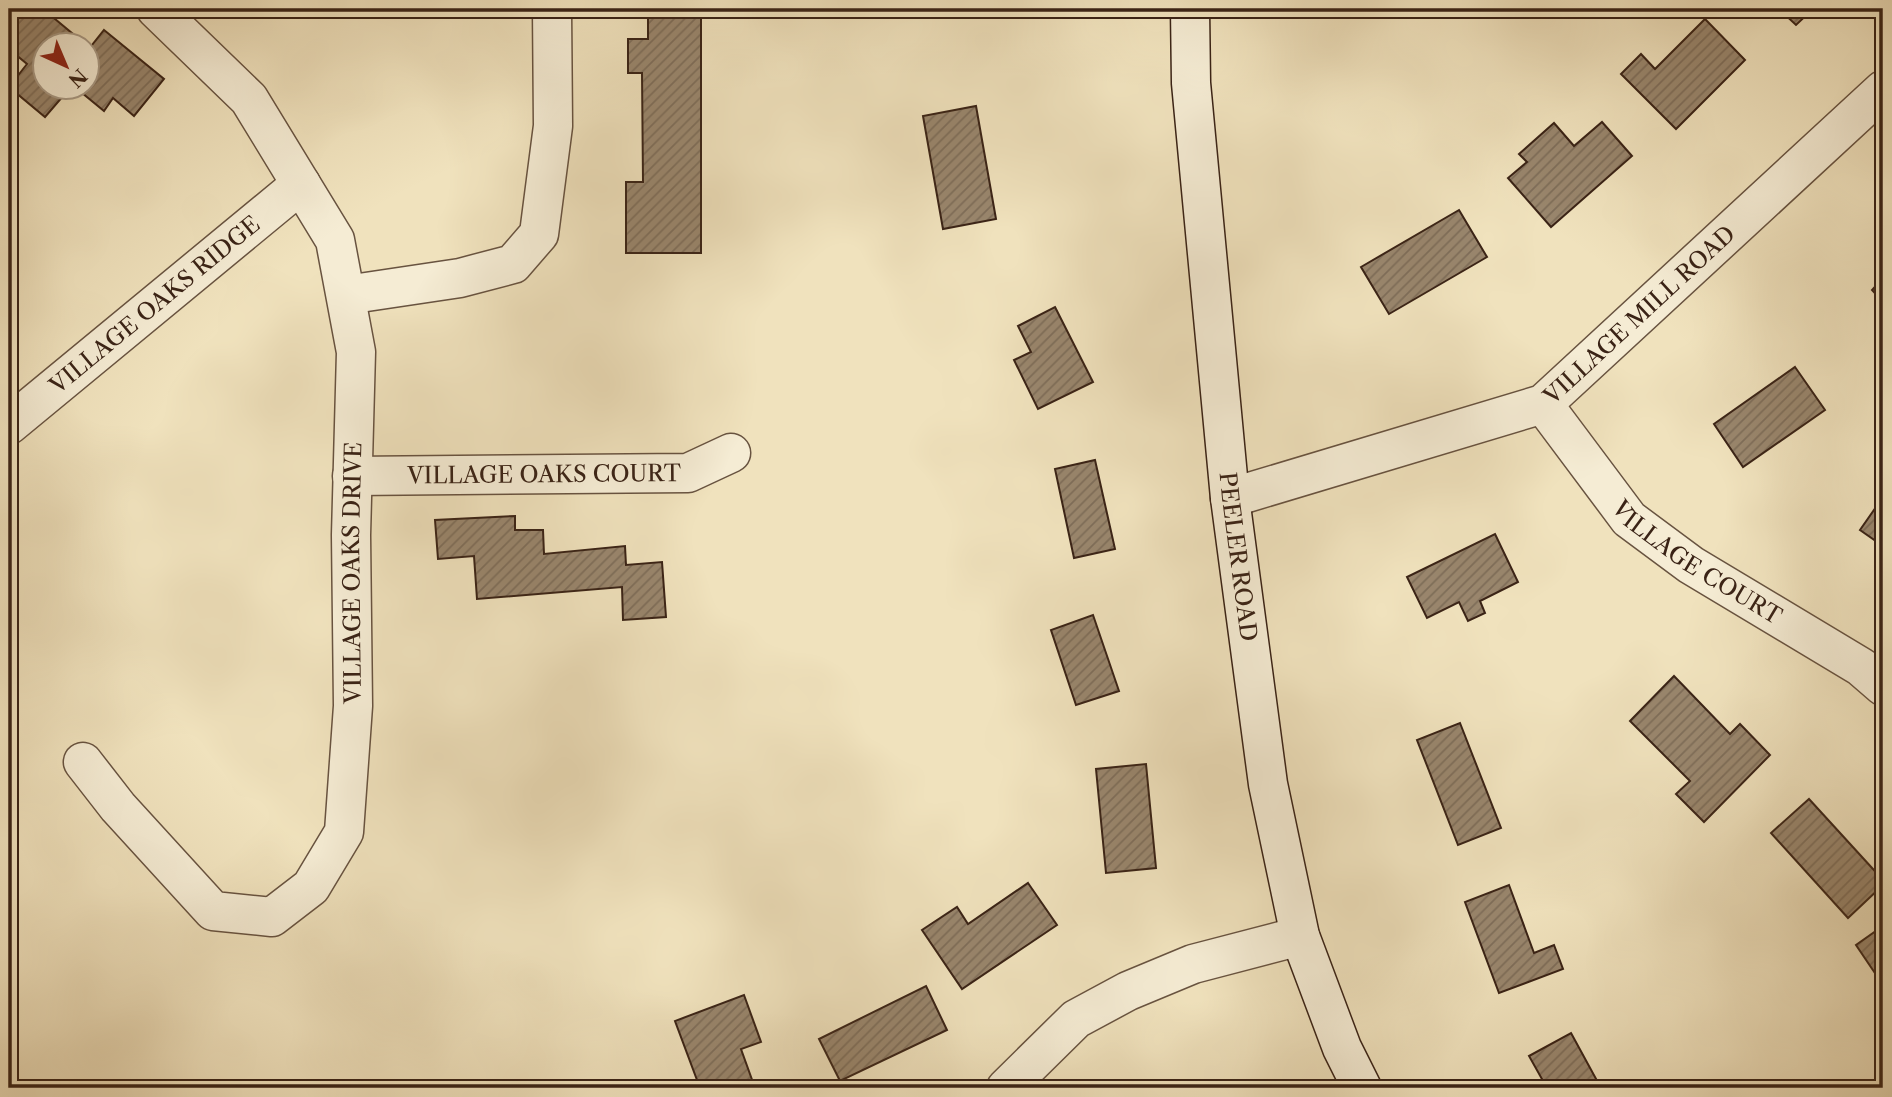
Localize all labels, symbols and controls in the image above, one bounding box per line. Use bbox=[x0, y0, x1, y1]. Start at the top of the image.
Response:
north arrow bbox=[32, 32, 102, 102]
text: N bbox=[64, 64, 91, 92]
street label: VILLAGE OAKS RIDGE bbox=[43, 210, 266, 400]
street label: VILLAGE MILL ROAD bbox=[1537, 220, 1741, 411]
street label: VILLAGE OAKS DRIVE bbox=[337, 442, 368, 705]
street label: VILLAGE OAKS COURT bbox=[406, 459, 682, 490]
street label: PEELER ROAD bbox=[1214, 471, 1263, 643]
street label: VILLAGE COURT bbox=[1605, 494, 1788, 631]

